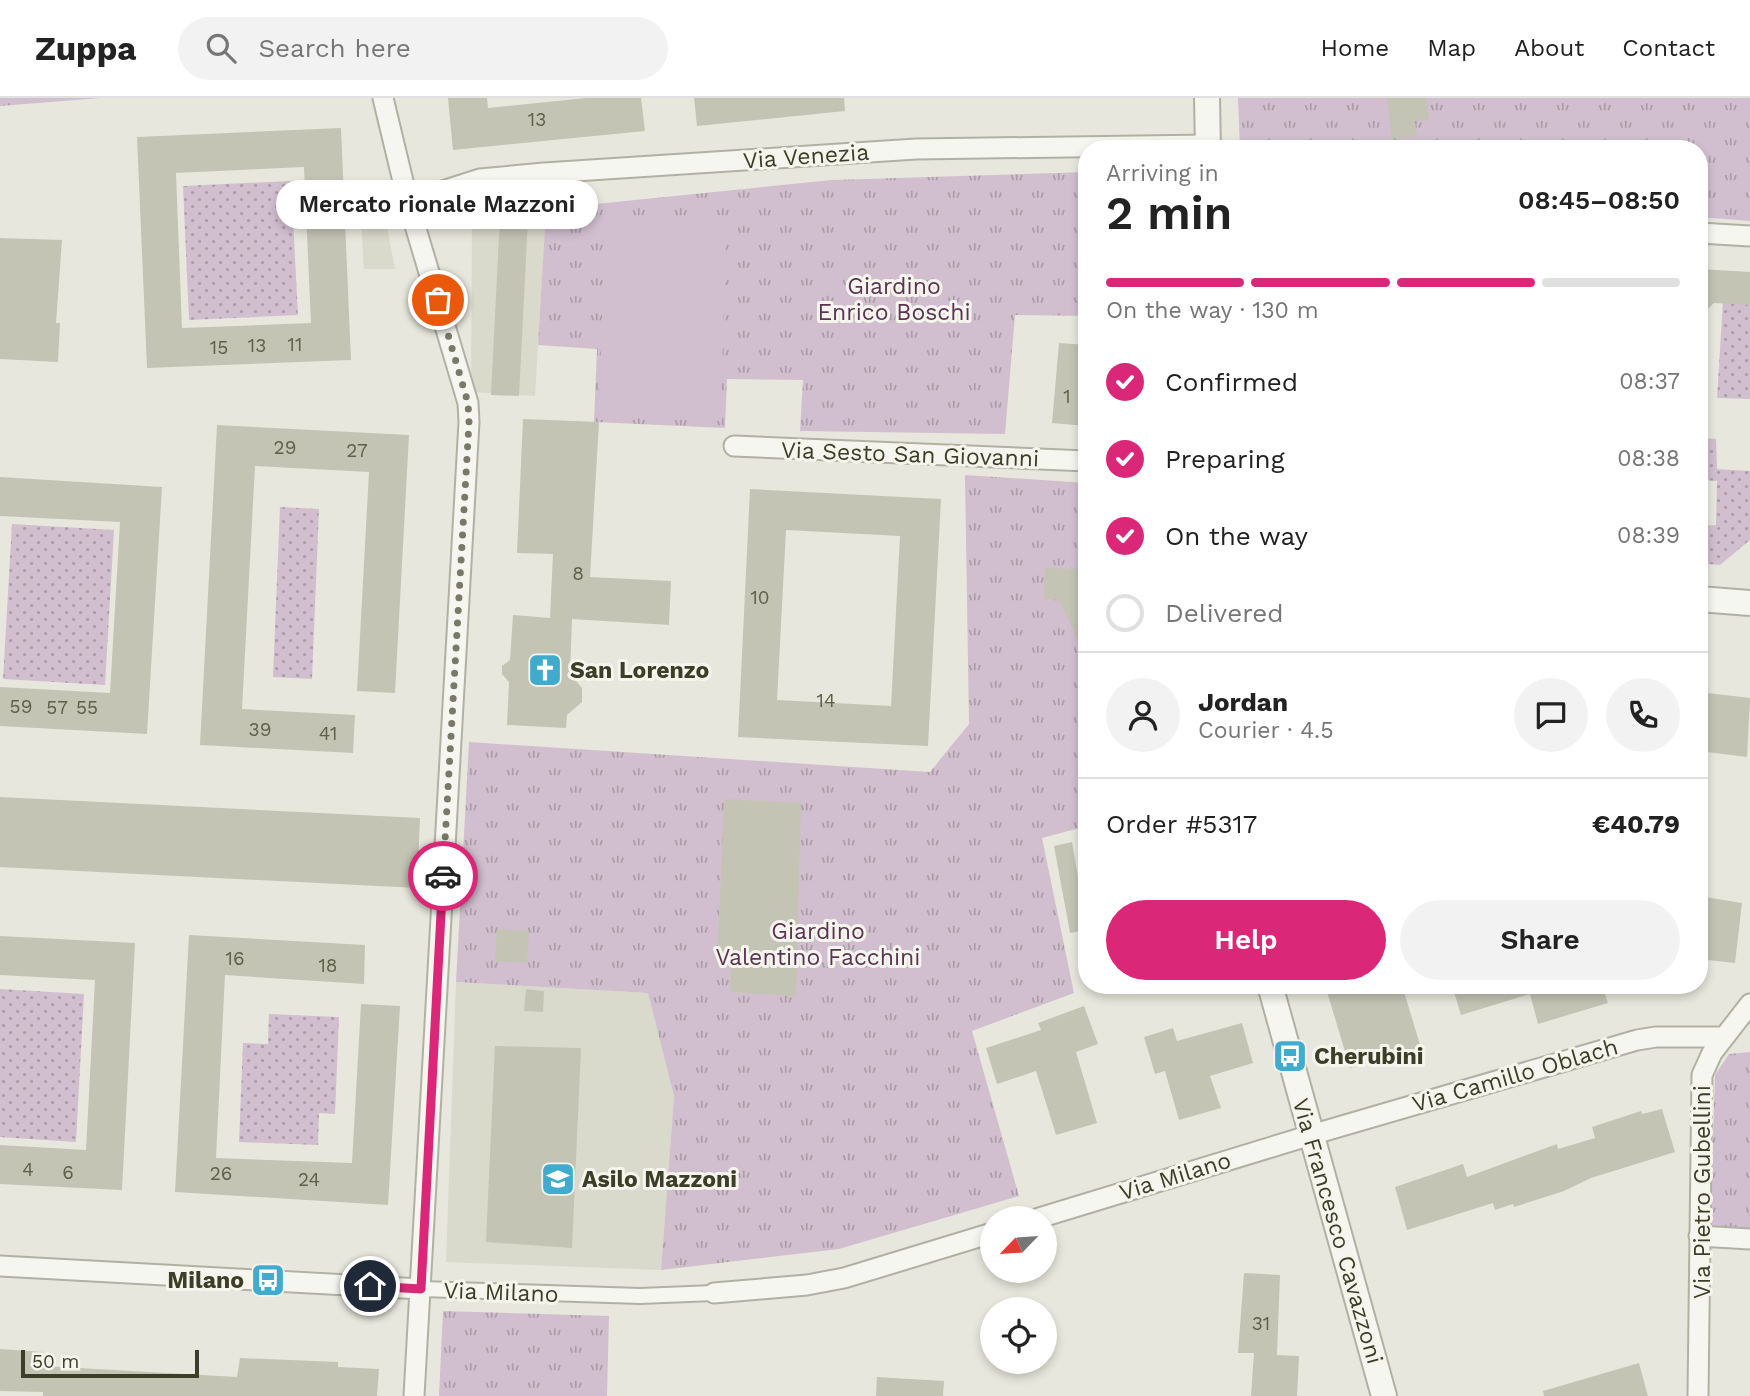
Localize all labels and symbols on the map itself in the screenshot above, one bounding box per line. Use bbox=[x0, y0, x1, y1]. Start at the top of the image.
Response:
house number: 13 bbox=[528, 108, 546, 131]
street label: Via Venezia bbox=[742, 139, 870, 174]
callout: Mercato rionale Mazzoni bbox=[277, 181, 599, 230]
pin bbox=[408, 270, 468, 330]
park label: Giardino Enrico Boschi bbox=[817, 273, 971, 326]
house number: 11 bbox=[288, 333, 302, 356]
house number: 13 bbox=[248, 334, 266, 357]
house number: 15 bbox=[210, 336, 228, 359]
house number: 1 bbox=[1063, 385, 1071, 408]
house number: 29 bbox=[274, 436, 296, 459]
street label: Via Sesto San Giovanni bbox=[780, 437, 1039, 472]
house number: 27 bbox=[346, 439, 368, 462]
house number: 8 bbox=[572, 562, 584, 585]
house number: 10 bbox=[750, 586, 770, 609]
church icon: San Lorenzo bbox=[526, 651, 564, 689]
place label: San Lorenzo bbox=[570, 657, 709, 684]
house number: 14 bbox=[816, 689, 836, 712]
house number: 59 bbox=[10, 695, 32, 718]
house number: 57 bbox=[46, 696, 68, 719]
house number: 55 bbox=[76, 696, 98, 719]
house number: 39 bbox=[249, 718, 271, 741]
house number: 41 bbox=[319, 722, 337, 745]
courier bbox=[408, 841, 478, 911]
park label: Giardino Valentino Facchini bbox=[716, 918, 920, 971]
house number: 16 bbox=[226, 947, 244, 970]
house number: 18 bbox=[318, 954, 338, 977]
street label: Via Camillo Oblach bbox=[1409, 1033, 1621, 1118]
bus stop icon: Cherubini bbox=[1271, 1037, 1309, 1075]
place label: Cherubini bbox=[1314, 1043, 1423, 1070]
street label: Via Pietro Gubellini bbox=[1689, 1085, 1716, 1299]
street label: Via Francesco Cavazzoni bbox=[1287, 1095, 1388, 1367]
street label: Via Milano bbox=[1116, 1147, 1234, 1206]
house number: 4 bbox=[22, 1158, 34, 1181]
school or university icon: Asilo Mazzoni bbox=[539, 1160, 577, 1198]
house number: 6 bbox=[62, 1161, 74, 1184]
house number: 26 bbox=[210, 1162, 232, 1185]
place label: Asilo Mazzoni bbox=[582, 1166, 737, 1193]
house number: 24 bbox=[298, 1168, 320, 1191]
north arrow bbox=[980, 1206, 1057, 1283]
pin bbox=[340, 1256, 400, 1316]
bus stop icon: Milano bbox=[249, 1261, 287, 1299]
place label: Milano bbox=[167, 1267, 244, 1294]
street label: Via Milano bbox=[443, 1277, 559, 1308]
house number: 31 bbox=[1252, 1312, 1270, 1335]
scale bar bbox=[21, 1347, 200, 1379]

